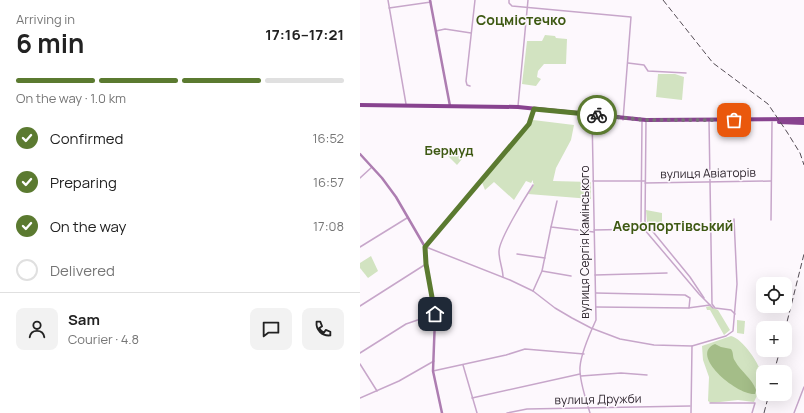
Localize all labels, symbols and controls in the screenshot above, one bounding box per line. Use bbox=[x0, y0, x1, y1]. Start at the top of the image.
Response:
text: Arriving in bbox=[16, 10, 75, 28]
district label: Соцмістечко bbox=[476, 10, 566, 29]
text: 17:16–17:21 bbox=[265, 24, 344, 45]
text: 6 min bbox=[16, 25, 84, 61]
text: On the way · 1.0 km bbox=[16, 89, 126, 107]
courier bbox=[577, 95, 617, 135]
pin bbox=[717, 103, 751, 137]
icon: bike bbox=[586, 104, 608, 126]
icon: bag bbox=[723, 109, 745, 131]
icon: check bbox=[16, 127, 38, 149]
text: Confirmed bbox=[50, 128, 123, 149]
text: 16:52 bbox=[312, 129, 344, 147]
district label: Бермуд bbox=[425, 141, 473, 159]
street label: вулиця Авіаторів bbox=[660, 164, 757, 182]
street label: вулиця Сергія Камінського bbox=[576, 165, 593, 319]
icon: check bbox=[16, 171, 38, 193]
text: Preparing bbox=[50, 172, 117, 193]
text: 16:57 bbox=[313, 173, 344, 191]
icon: check bbox=[16, 215, 38, 237]
text: On the way bbox=[50, 216, 126, 237]
district label: Аеропортівський bbox=[613, 216, 733, 235]
text: 17:08 bbox=[313, 217, 344, 235]
text: Delivered bbox=[50, 260, 115, 281]
map controls bbox=[756, 277, 792, 401]
button: locate bbox=[756, 277, 792, 313]
pin bbox=[418, 297, 452, 331]
icon: home bbox=[424, 303, 446, 325]
button: person bbox=[16, 308, 58, 350]
button: chat bbox=[250, 308, 292, 350]
button: phone bbox=[302, 308, 344, 350]
text: Sam bbox=[68, 309, 100, 330]
button: + bbox=[756, 321, 792, 357]
text: Courier · 4.8 bbox=[68, 330, 139, 348]
button: − bbox=[756, 365, 792, 401]
street label: вулиця Дружби bbox=[554, 390, 642, 408]

